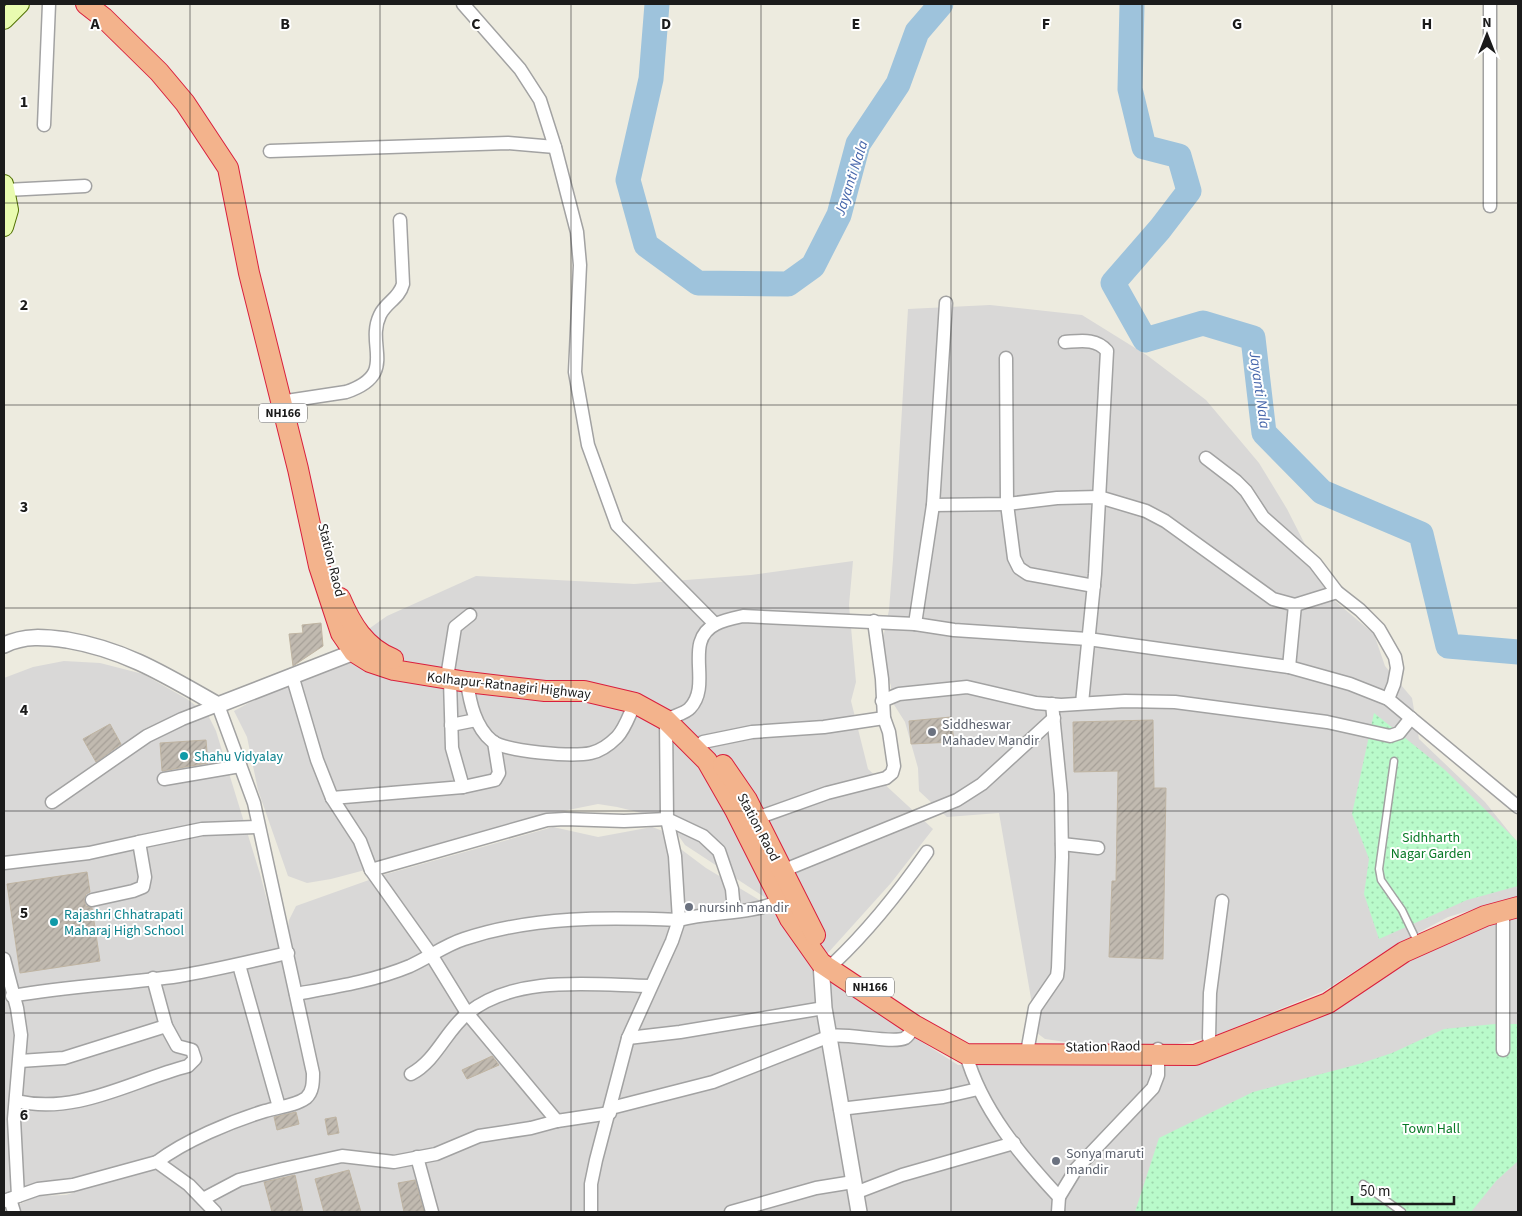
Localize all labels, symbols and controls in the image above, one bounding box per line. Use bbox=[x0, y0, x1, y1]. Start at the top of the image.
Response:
north arrow bbox=[1462, 10, 1512, 60]
text: A bbox=[89, 13, 100, 35]
text: B bbox=[280, 13, 290, 35]
text: C bbox=[471, 13, 481, 35]
text: D bbox=[661, 13, 671, 35]
text: E bbox=[852, 13, 860, 35]
text: F bbox=[1042, 13, 1050, 35]
text: G bbox=[1232, 13, 1242, 35]
text: H bbox=[1422, 13, 1432, 35]
text: N bbox=[1482, 13, 1492, 33]
text: 1 bbox=[20, 91, 28, 113]
water label: Jayanti Nala bbox=[829, 138, 874, 219]
text: 2 bbox=[20, 294, 28, 316]
water label: Jayanti Nala bbox=[1244, 349, 1275, 430]
road number: NH166 bbox=[259, 403, 307, 422]
text: 3 bbox=[20, 496, 28, 518]
street label: Station Raod bbox=[312, 521, 350, 599]
street label: Kolhapur-Ratnagiri Highway bbox=[426, 667, 592, 705]
text: 4 bbox=[20, 699, 29, 721]
place label: Siddheswar Mahadev Mandir bbox=[942, 715, 1039, 751]
marker: Siddheswar Mahadev Mandir bbox=[926, 726, 938, 738]
place label: Shahu Vidyalay bbox=[194, 747, 284, 767]
marker: Shahu Vidyalay bbox=[178, 750, 190, 762]
street label: Station Raod bbox=[732, 790, 785, 865]
park label: Sidhharth Nagar Garden bbox=[1391, 828, 1471, 864]
place label: nursinh mandir bbox=[699, 898, 789, 918]
marker: nursinh mandir bbox=[683, 901, 695, 913]
text: 5 bbox=[20, 902, 28, 924]
place label: Rajashri Chhatrapati Maharaj High School bbox=[64, 905, 184, 941]
marker: Rajashri Chhatrapati Maharaj High School bbox=[48, 916, 60, 928]
road number: NH166 bbox=[846, 978, 894, 996]
street label: Station Raod bbox=[1065, 1036, 1141, 1058]
text: 6 bbox=[20, 1104, 28, 1126]
park label: Town Hall bbox=[1402, 1119, 1460, 1139]
place label: Sonya maruti mandir bbox=[1066, 1144, 1144, 1180]
marker: Sonya maruti mandir bbox=[1050, 1155, 1062, 1167]
scale bar bbox=[1352, 1174, 1454, 1206]
text: 50 m bbox=[1360, 1181, 1390, 1202]

